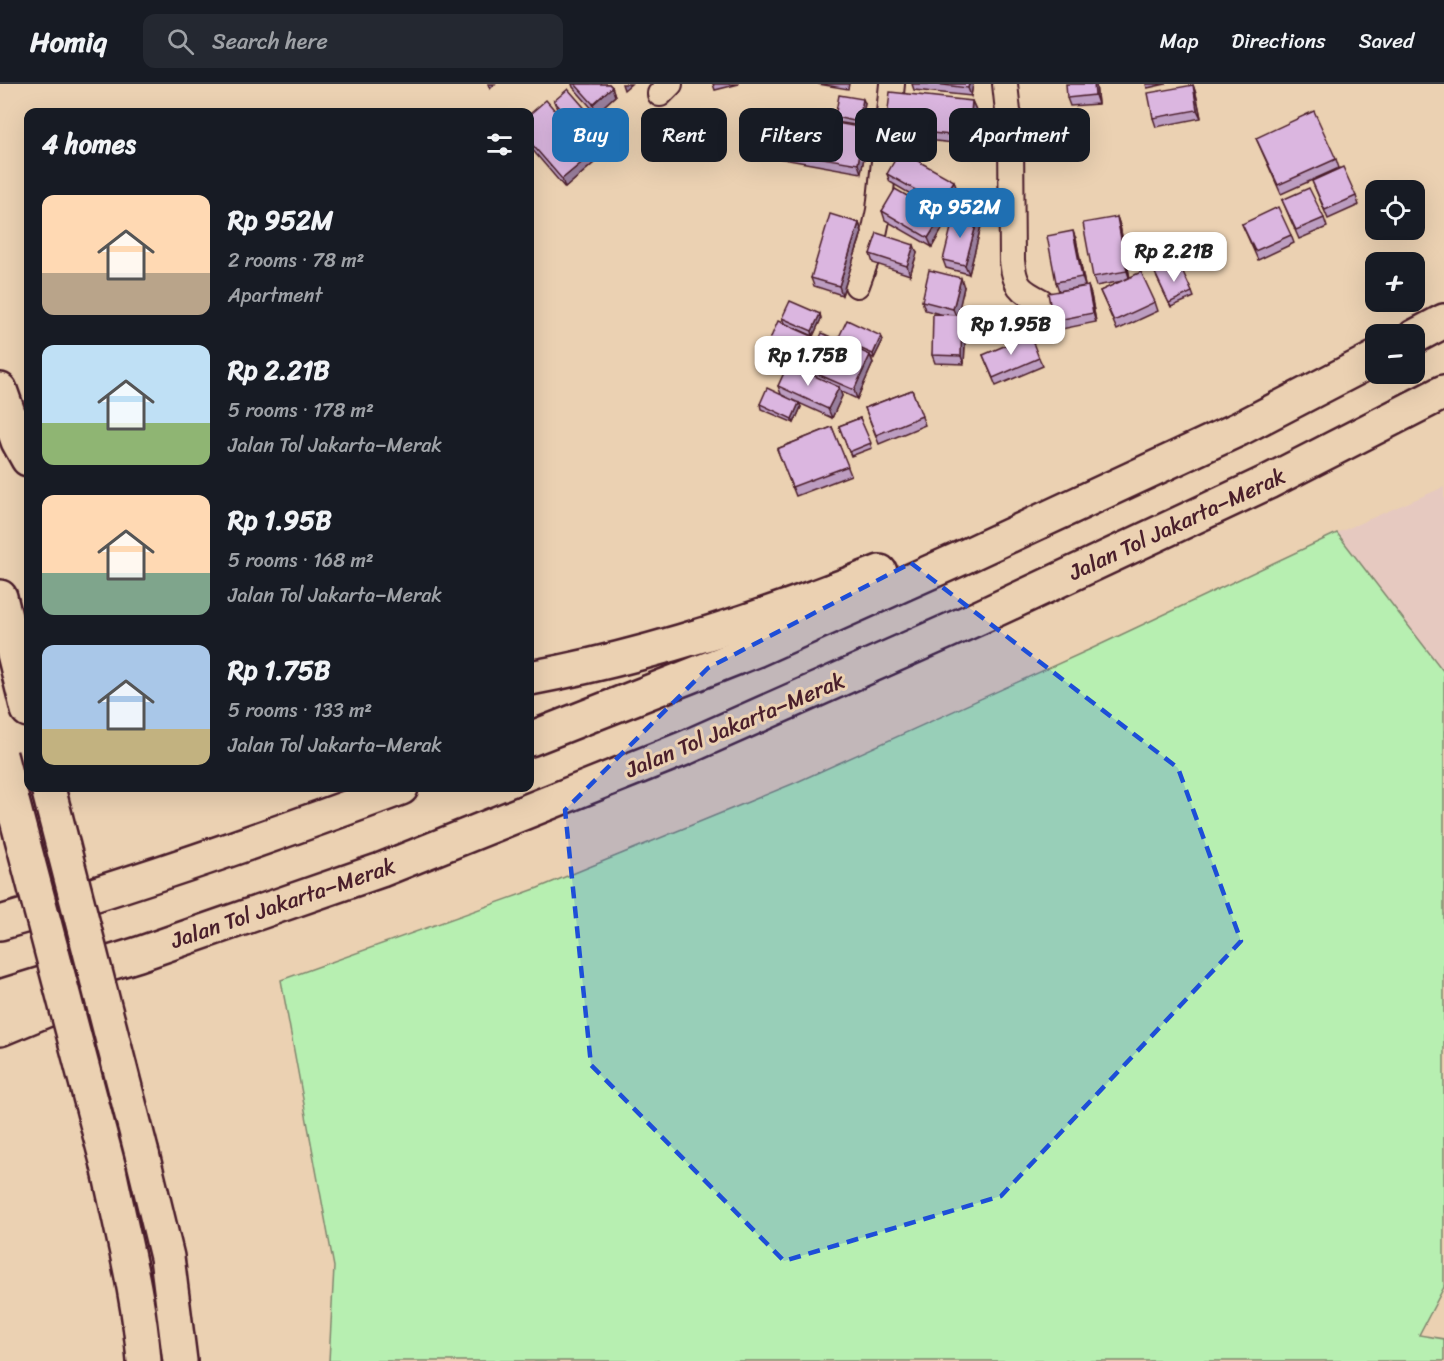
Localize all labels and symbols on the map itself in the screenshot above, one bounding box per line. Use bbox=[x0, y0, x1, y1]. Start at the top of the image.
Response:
pin: Rp 952M bbox=[905, 188, 1015, 239]
pin: Rp 2.21B bbox=[1112, 232, 1236, 283]
pin: Rp 1.95B bbox=[949, 305, 1073, 356]
pin: Rp 1.75B bbox=[746, 336, 870, 387]
street label: Jalan Tol Jakarta–Merak bbox=[1061, 456, 1292, 592]
street label: Jalan Tol Jakarta–Merak bbox=[618, 661, 851, 789]
street label: Jalan Tol Jakarta–Merak bbox=[164, 846, 401, 960]

